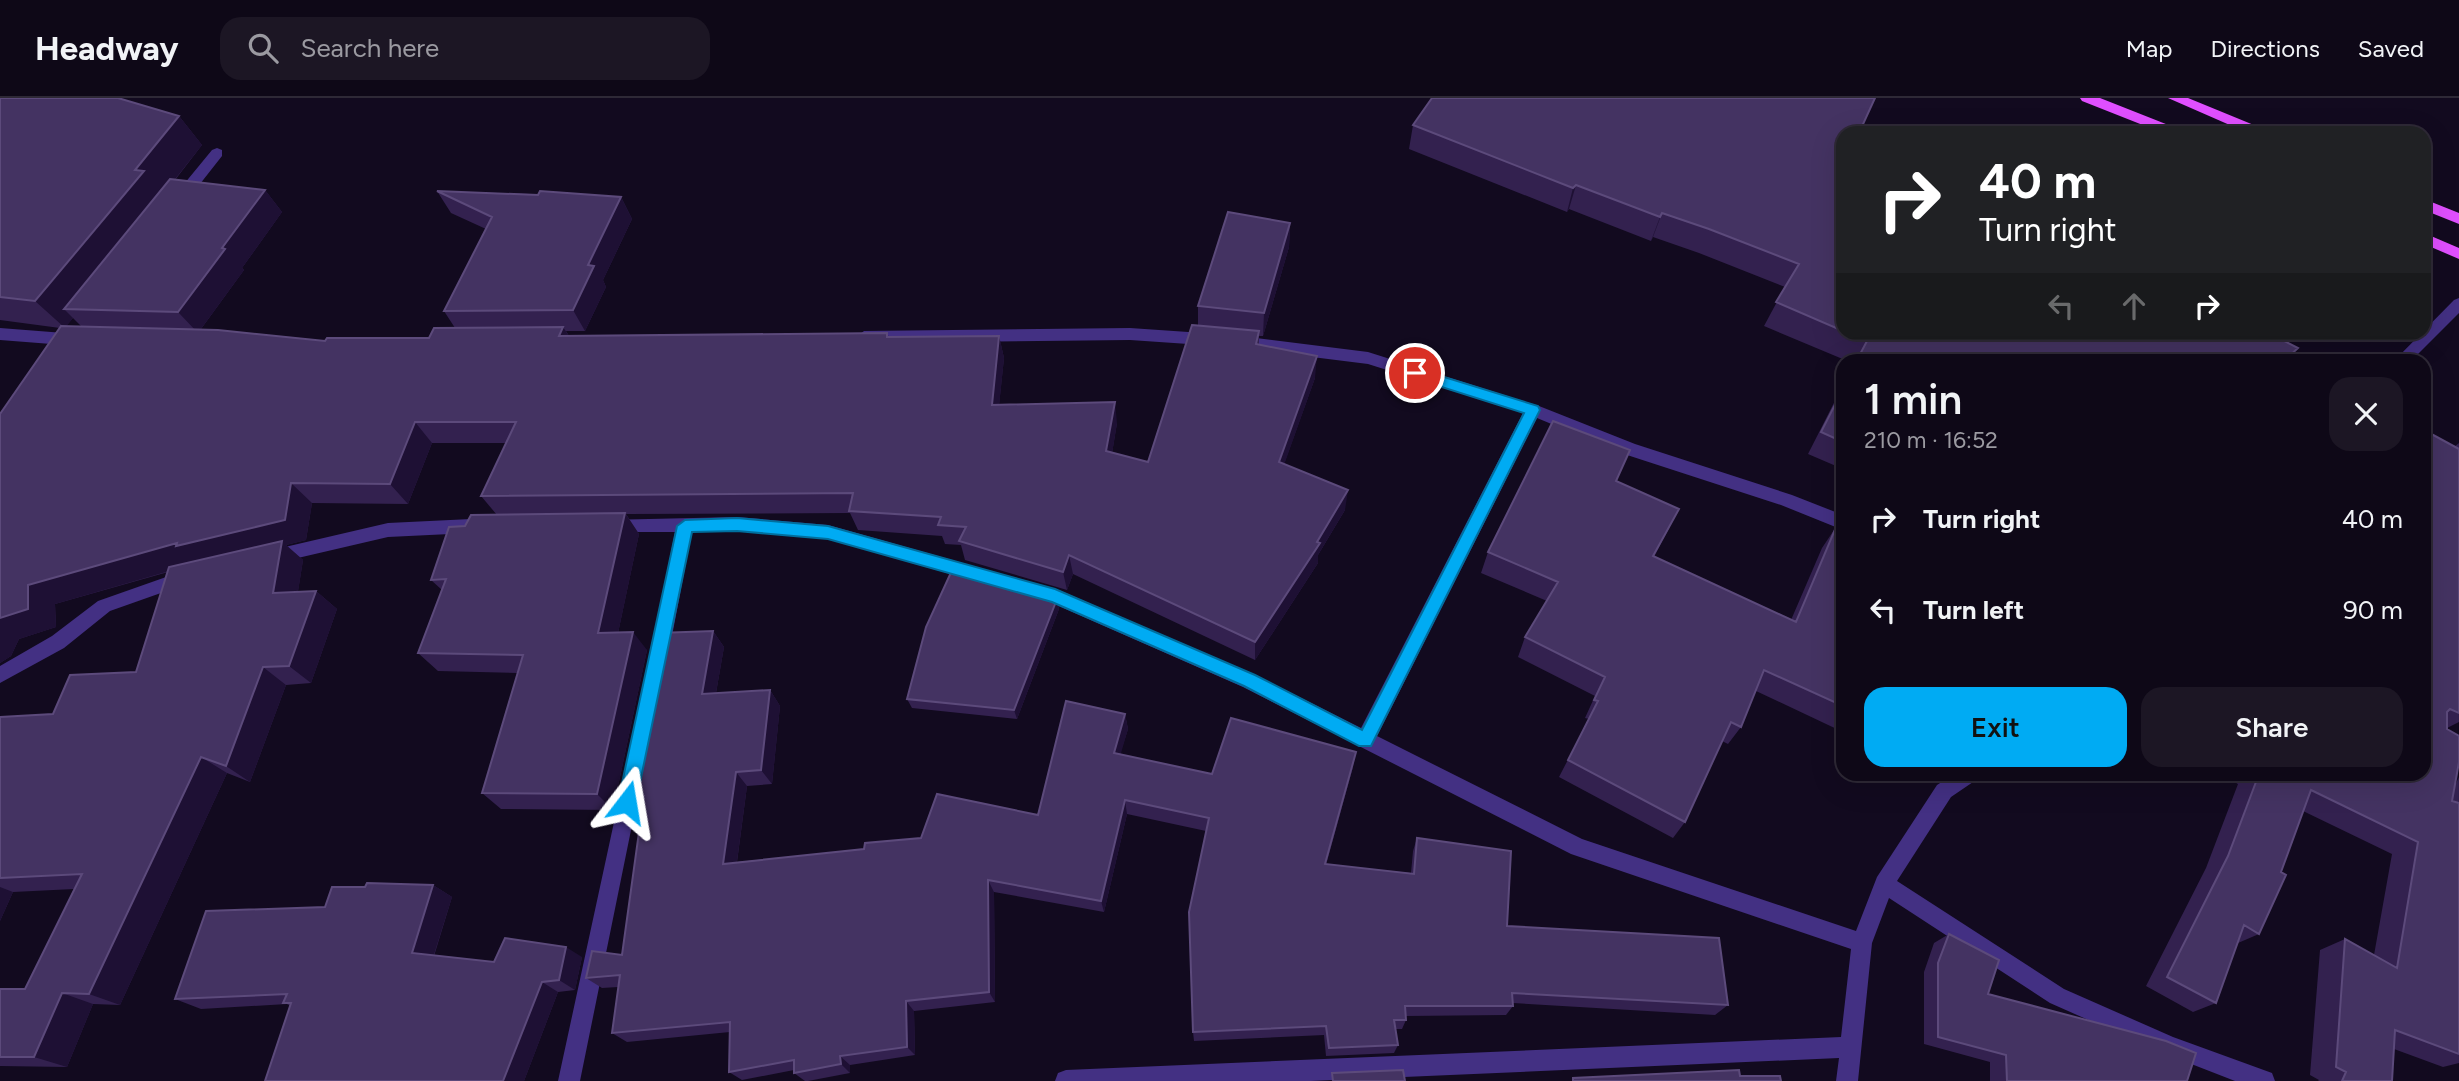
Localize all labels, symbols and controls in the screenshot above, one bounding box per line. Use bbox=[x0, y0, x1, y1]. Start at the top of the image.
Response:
search box bbox=[220, 17, 710, 80]
text: Headway bbox=[35, 29, 178, 68]
icon: search bbox=[244, 29, 282, 67]
text: Search here bbox=[300, 32, 439, 64]
text: Map bbox=[2126, 34, 2172, 63]
text: Directions bbox=[2210, 34, 2320, 63]
text: Saved bbox=[2358, 34, 2424, 63]
text: 40 m bbox=[1979, 151, 2096, 210]
icon: right bbox=[1864, 154, 1955, 245]
text: Turn right bbox=[1979, 211, 2117, 249]
icon: left bbox=[2042, 287, 2080, 325]
icon: ahead bbox=[2115, 287, 2153, 325]
icon: right bbox=[2188, 287, 2226, 325]
pin bbox=[1385, 343, 1445, 403]
icon: arrive bbox=[1396, 354, 1434, 392]
text: 1 min bbox=[1864, 374, 1962, 425]
button: close bbox=[2329, 377, 2403, 451]
text: 210 m · 16:52 bbox=[1864, 426, 1998, 454]
icon: right bbox=[1864, 500, 1902, 538]
text: Turn right bbox=[1923, 503, 2040, 535]
text: 40 m bbox=[2342, 503, 2403, 535]
icon: left bbox=[1864, 591, 1902, 629]
text: Turn left bbox=[1923, 594, 2024, 626]
text: 90 m bbox=[2343, 594, 2403, 626]
button: Exit bbox=[1864, 687, 2127, 767]
button: Share bbox=[2141, 687, 2403, 767]
position arrow bbox=[590, 765, 664, 839]

